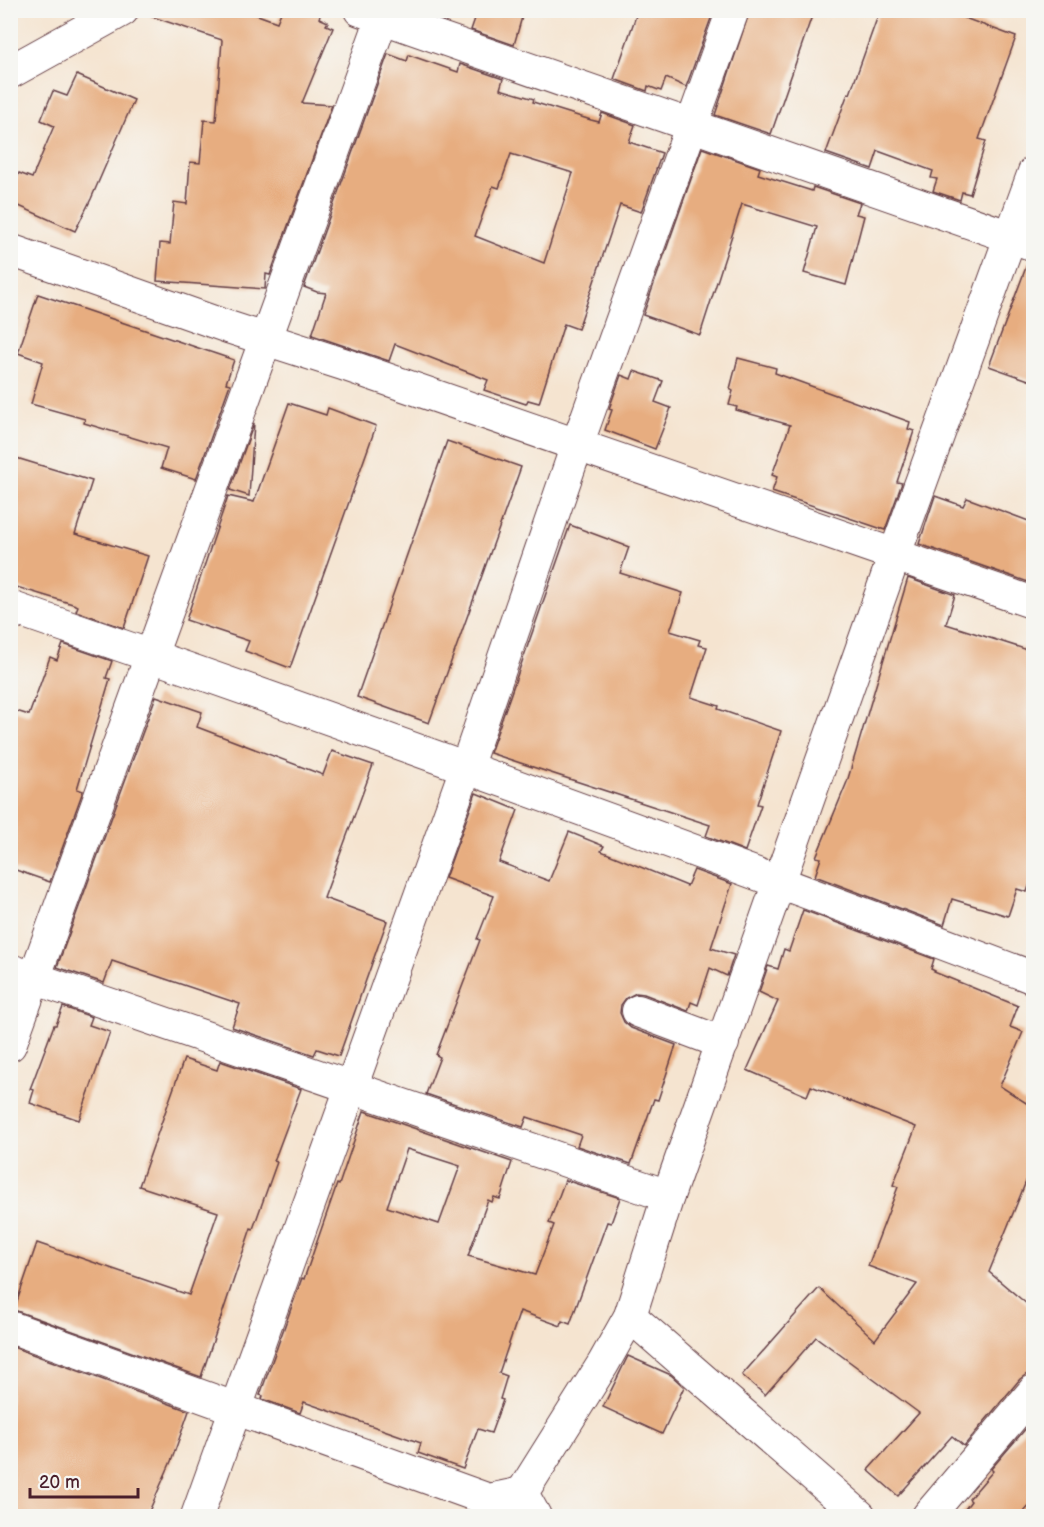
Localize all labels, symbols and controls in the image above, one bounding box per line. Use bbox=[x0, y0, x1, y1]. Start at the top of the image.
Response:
scale bar bbox=[30, 1461, 138, 1499]
text: 20 m bbox=[39, 1472, 80, 1493]

